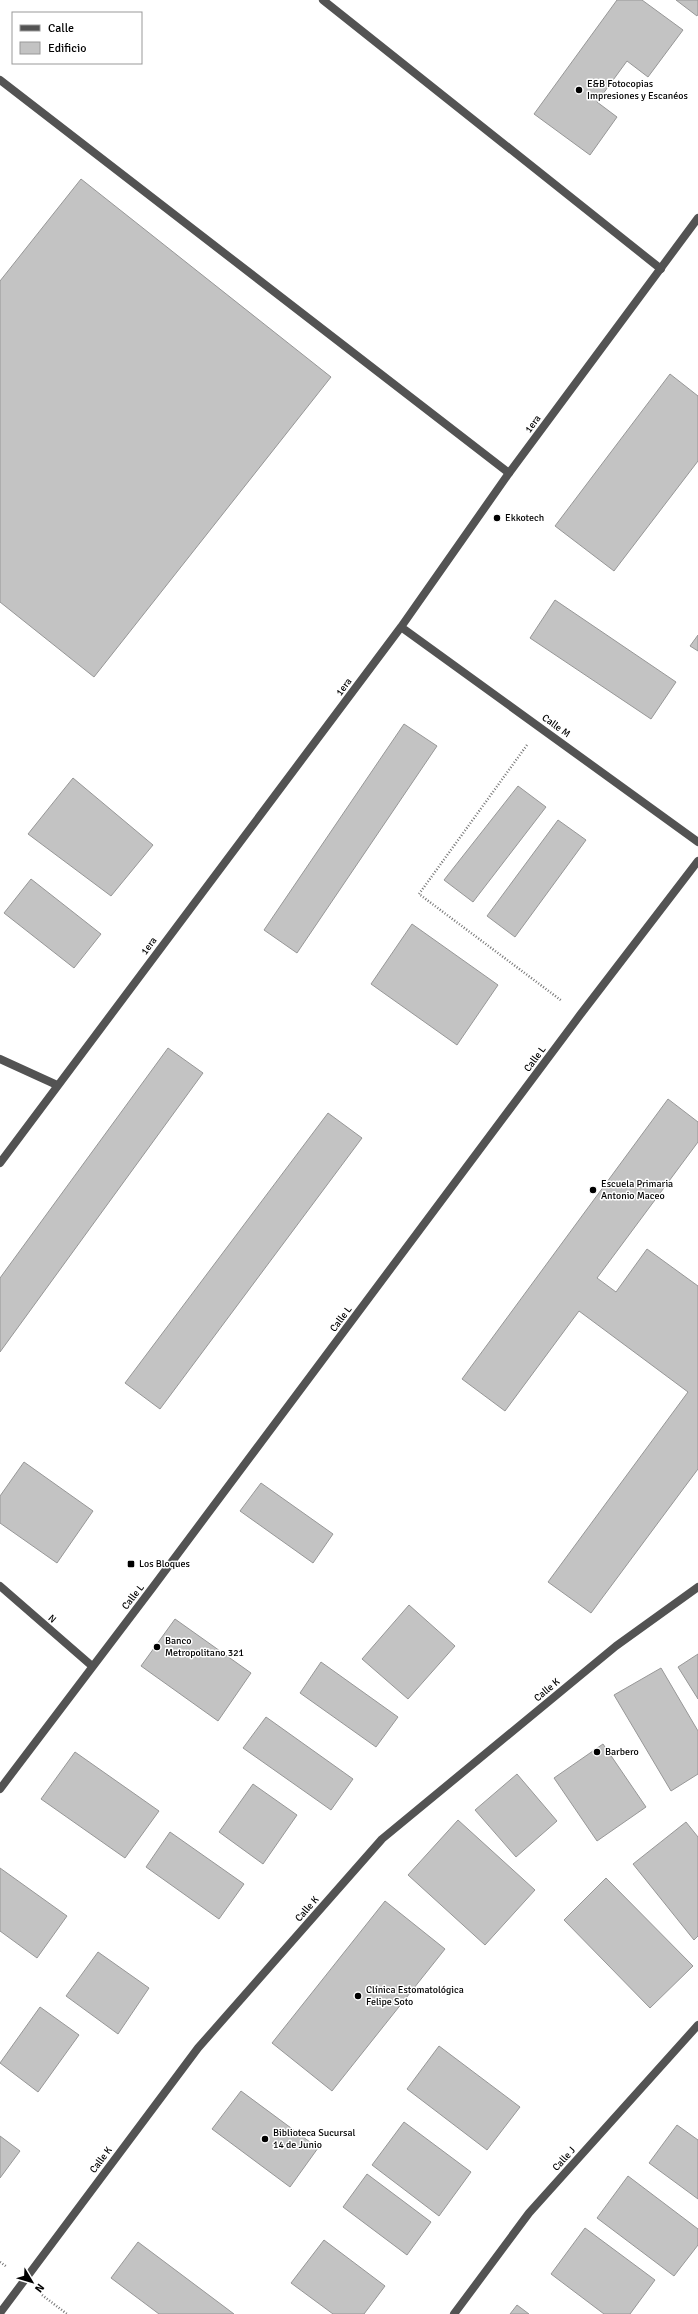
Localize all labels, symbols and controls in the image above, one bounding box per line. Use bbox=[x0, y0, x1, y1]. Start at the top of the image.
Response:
legend bbox=[12, 12, 142, 64]
text: Calle bbox=[48, 21, 74, 36]
text: Edificio bbox=[48, 41, 86, 56]
place label: E&B Fotocopias Impresiones y Escanéos bbox=[587, 78, 688, 102]
marker: E&B Fotocopias Impresiones y Escanéos bbox=[574, 85, 584, 95]
street label: 1era bbox=[522, 413, 544, 435]
place label: Ekkotech bbox=[505, 512, 544, 524]
marker: Ekkotech bbox=[492, 513, 502, 523]
street label: 1era bbox=[333, 676, 355, 698]
street label: Calle M bbox=[540, 712, 572, 740]
street label: 1era bbox=[138, 935, 160, 957]
street label: Calle L bbox=[521, 1044, 549, 1074]
place label: Escuela Primaria Antonio Maceo bbox=[601, 1178, 673, 1202]
marker: Escuela Primaria Antonio Maceo bbox=[588, 1185, 598, 1195]
street label: Calle L bbox=[327, 1304, 355, 1334]
place label: Los Bloques bbox=[139, 1558, 191, 1570]
marker: Los Bloques bbox=[126, 1559, 136, 1569]
street label: Calle L bbox=[119, 1582, 147, 1612]
street label: N bbox=[45, 1612, 59, 1626]
place label: Banco Metropolitano 321 bbox=[165, 1635, 244, 1659]
marker: Banco Metropolitano 321 bbox=[152, 1642, 162, 1652]
street label: Calle K bbox=[532, 1676, 562, 1704]
place label: Barbero bbox=[605, 1746, 639, 1758]
marker: Barbero bbox=[592, 1747, 602, 1757]
street label: Calle K bbox=[293, 1894, 321, 1924]
place label: Clínica Estomatológica Felipe Soto bbox=[366, 1984, 464, 2008]
marker: Clínica Estomatológica Felipe Soto bbox=[353, 1991, 363, 2001]
place label: Biblioteca Sucursal 14 de Junio bbox=[273, 2127, 355, 2151]
marker: Biblioteca Sucursal 14 de Junio bbox=[260, 2134, 270, 2144]
street label: Calle K bbox=[87, 2144, 115, 2176]
street label: Calle J bbox=[550, 2144, 578, 2174]
north arrow bbox=[12, 2262, 52, 2302]
text: N bbox=[32, 2281, 47, 2295]

